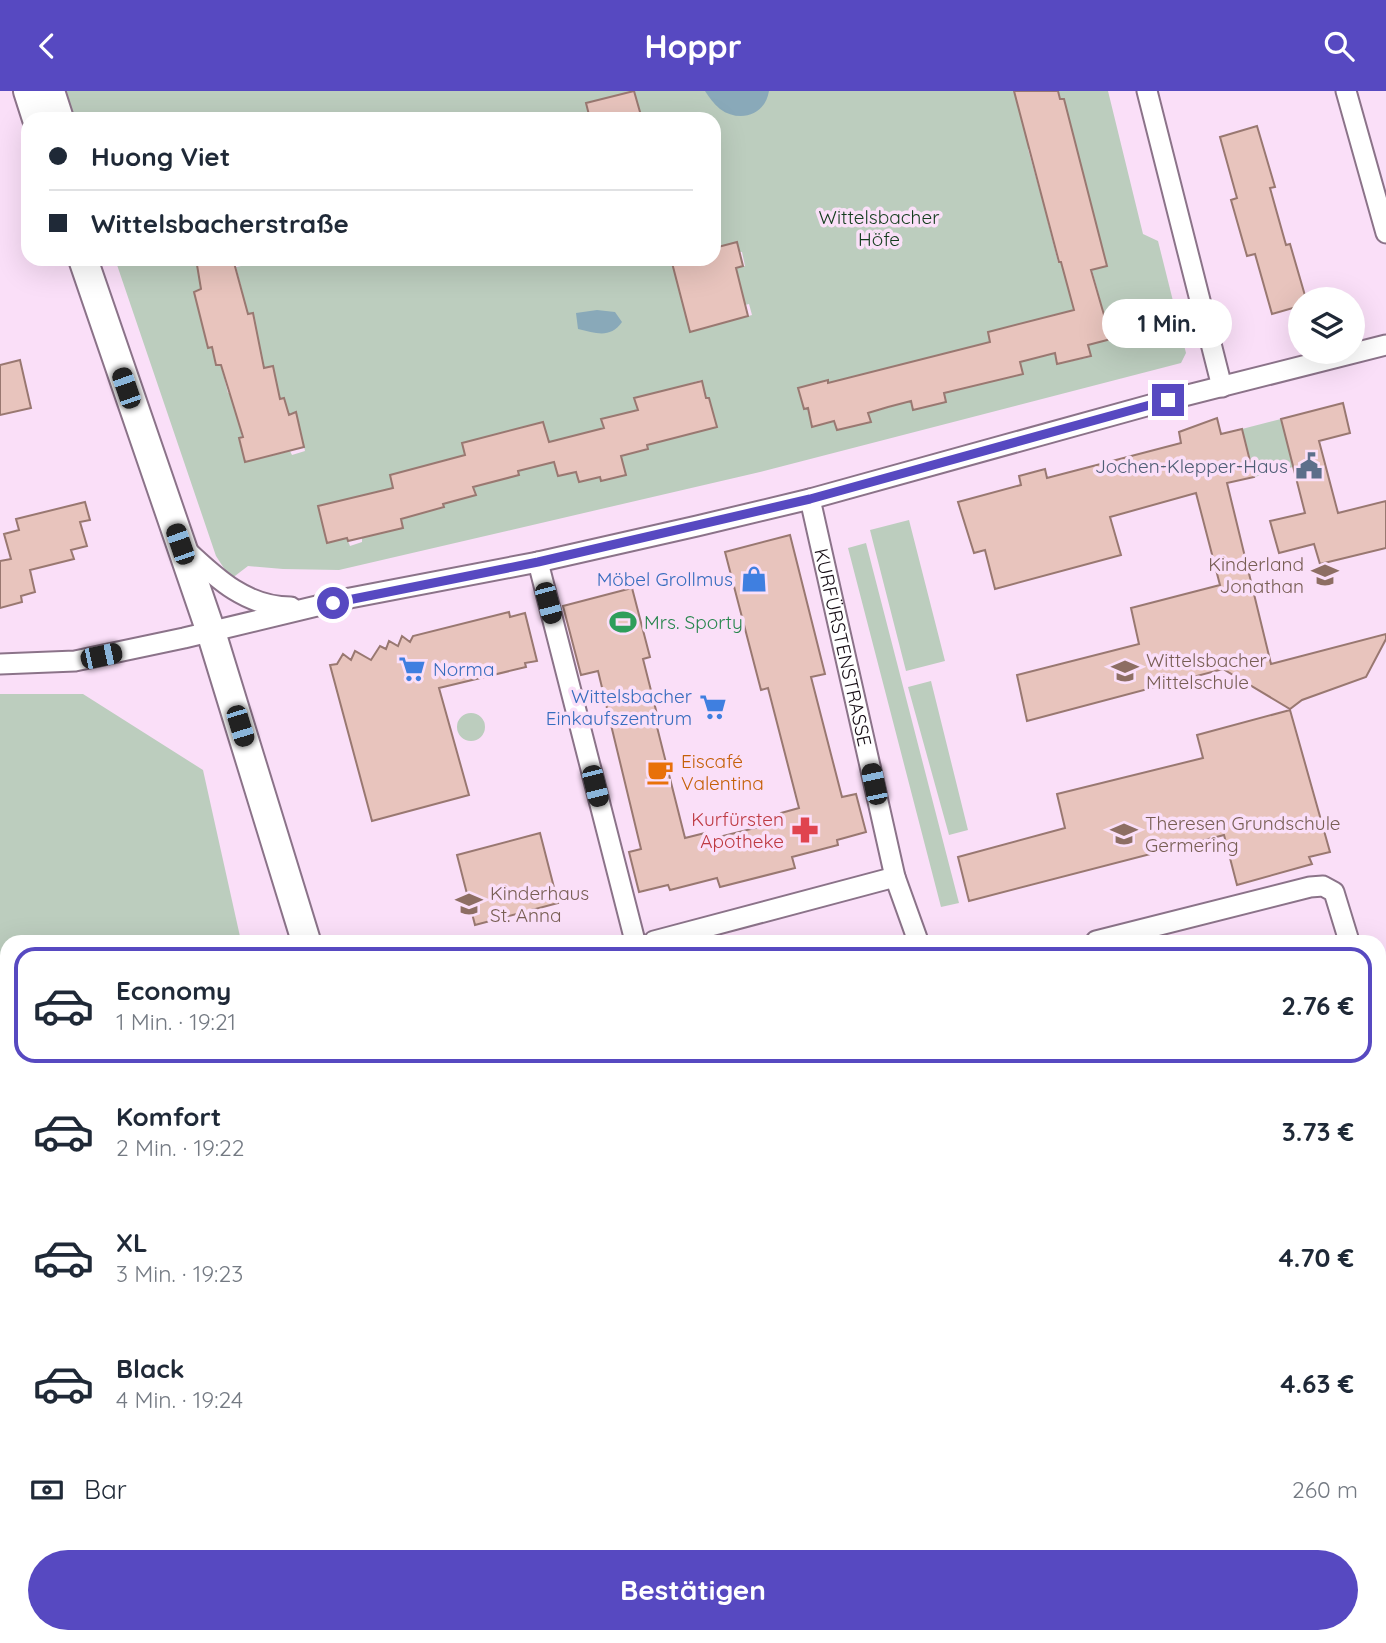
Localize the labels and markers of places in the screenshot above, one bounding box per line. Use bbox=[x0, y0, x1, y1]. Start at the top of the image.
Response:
public building icon: Jochen-Klepper-Haus bbox=[1294, 451, 1324, 481]
place label: Jochen-Klepper-Haus bbox=[1095, 454, 1288, 478]
place label: Kinderland Jonathan bbox=[1208, 552, 1304, 598]
school or university icon: Kinderland Jonathan bbox=[1310, 560, 1340, 590]
shop icon: Möbel Grollmus bbox=[739, 564, 769, 594]
place label: Möbel Grollmus bbox=[597, 567, 733, 591]
sports icon: Mrs. Sporty bbox=[608, 607, 638, 637]
place label: Mrs. Sporty bbox=[644, 610, 743, 634]
place label: Wittelsbacher Mittelschule bbox=[1146, 648, 1268, 694]
supermarket icon: Norma bbox=[397, 654, 427, 684]
school or university icon: Wittelsbacher Mittelschule bbox=[1110, 656, 1140, 686]
place label: Norma bbox=[433, 657, 494, 681]
place label: Wittelsbacher Einkaufszentrum bbox=[546, 684, 693, 730]
supermarket icon: Wittelsbacher Einkaufszentrum bbox=[698, 692, 728, 722]
place label: Eiscafé Valentina bbox=[681, 749, 764, 795]
cafe icon: Eiscafé Valentina bbox=[645, 757, 675, 787]
place label: Kurfürsten Apotheke bbox=[691, 807, 784, 853]
place label: Theresen Grundschule Germering bbox=[1145, 811, 1341, 857]
pharmacy icon: Kurfürsten Apotheke bbox=[790, 815, 820, 845]
school or university icon: Theresen Grundschule Germering bbox=[1109, 819, 1139, 849]
place label: Kinderhaus St. Anna bbox=[490, 881, 589, 927]
school or university icon: Kinderhaus St. Anna bbox=[454, 889, 484, 919]

